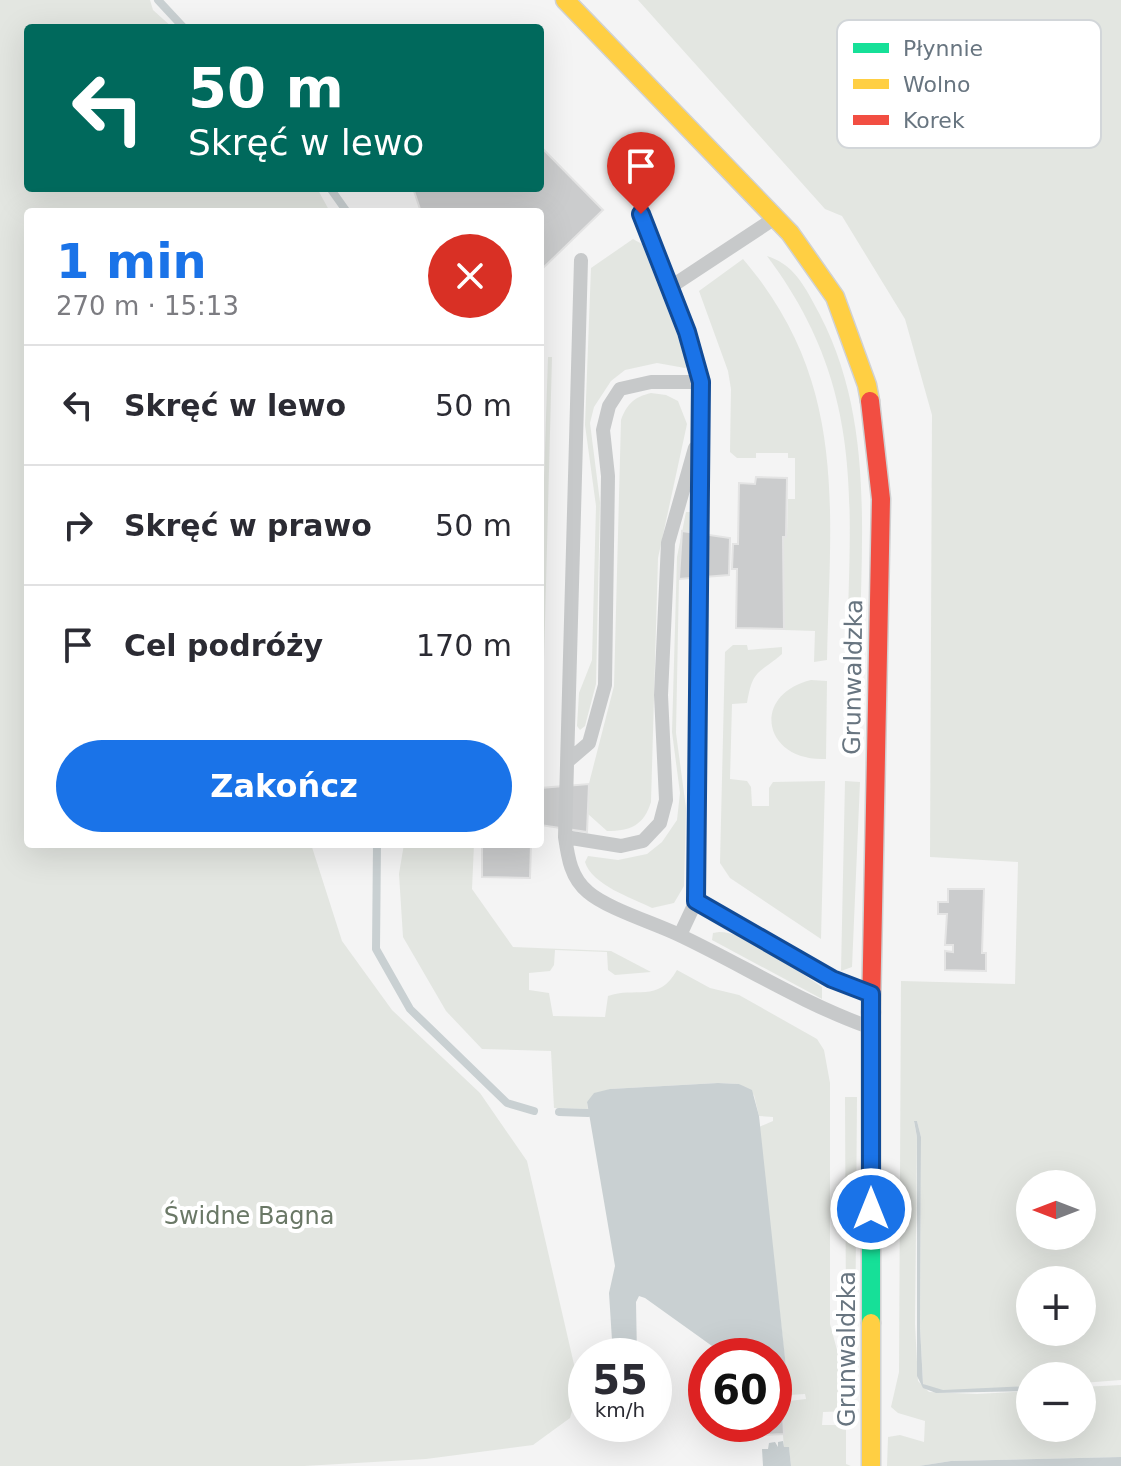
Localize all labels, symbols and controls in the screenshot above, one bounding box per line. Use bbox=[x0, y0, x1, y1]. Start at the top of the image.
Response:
legend bbox=[837, 20, 1101, 148]
text: Płynnie bbox=[903, 36, 983, 61]
text: 50 m bbox=[188, 55, 344, 120]
icon: left bbox=[56, 56, 160, 160]
text: Wolno bbox=[903, 72, 970, 97]
text: Korek bbox=[903, 108, 965, 133]
text: Skręć w lewo bbox=[188, 122, 424, 163]
pin bbox=[607, 132, 675, 214]
icon: arrive bbox=[619, 144, 663, 188]
text: 1 min bbox=[56, 233, 207, 289]
button: close bbox=[428, 234, 512, 318]
text: 270 m · 15:13 bbox=[56, 291, 239, 321]
icon: left bbox=[56, 383, 100, 427]
text: Skręć w lewo bbox=[124, 388, 346, 423]
text: 50 m bbox=[435, 388, 512, 423]
icon: right bbox=[56, 503, 100, 547]
text: Skręć w prawo bbox=[124, 508, 372, 543]
text: 50 m bbox=[435, 508, 512, 543]
street label: Grunwaldzka bbox=[838, 599, 868, 755]
icon: arrive bbox=[56, 623, 100, 667]
text: Cel podróży bbox=[124, 628, 323, 663]
text: 170 m bbox=[416, 628, 512, 663]
button: Zakończ bbox=[56, 740, 512, 832]
position arrow bbox=[829, 1167, 913, 1251]
north arrow bbox=[1016, 1170, 1096, 1250]
map controls bbox=[1016, 1170, 1096, 1442]
park label: Świdne Bagna bbox=[164, 1200, 334, 1230]
button: + bbox=[1016, 1266, 1096, 1346]
street label: Grunwaldzka bbox=[833, 1271, 861, 1427]
speed limit sign: 60 bbox=[688, 1338, 792, 1442]
text: 55 bbox=[592, 1357, 648, 1403]
button: − bbox=[1016, 1362, 1096, 1442]
text: km/h bbox=[595, 1398, 645, 1422]

